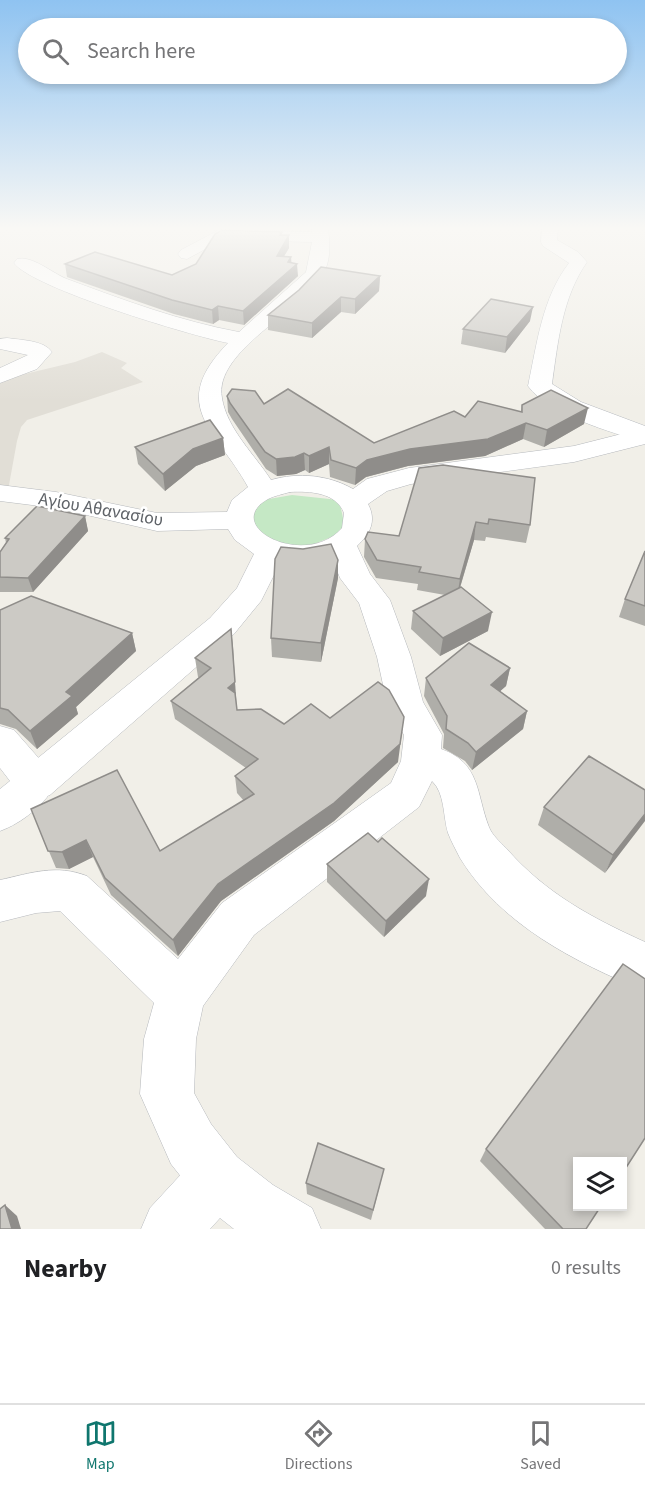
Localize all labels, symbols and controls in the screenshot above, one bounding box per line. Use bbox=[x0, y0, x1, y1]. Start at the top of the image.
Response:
search box bbox=[18, 18, 627, 84]
icon: search bbox=[39, 35, 72, 68]
text: Search here bbox=[87, 35, 195, 67]
street label: Αγίου Αθανασίου bbox=[37, 486, 165, 533]
map controls bbox=[573, 1157, 627, 1211]
button: layers bbox=[573, 1157, 627, 1211]
text: Nearby bbox=[24, 1250, 107, 1287]
text: 0 results bbox=[551, 1254, 621, 1282]
tab: Map bbox=[84, 1417, 117, 1475]
tab: Directions bbox=[285, 1417, 352, 1475]
tab: Saved bbox=[520, 1417, 561, 1475]

